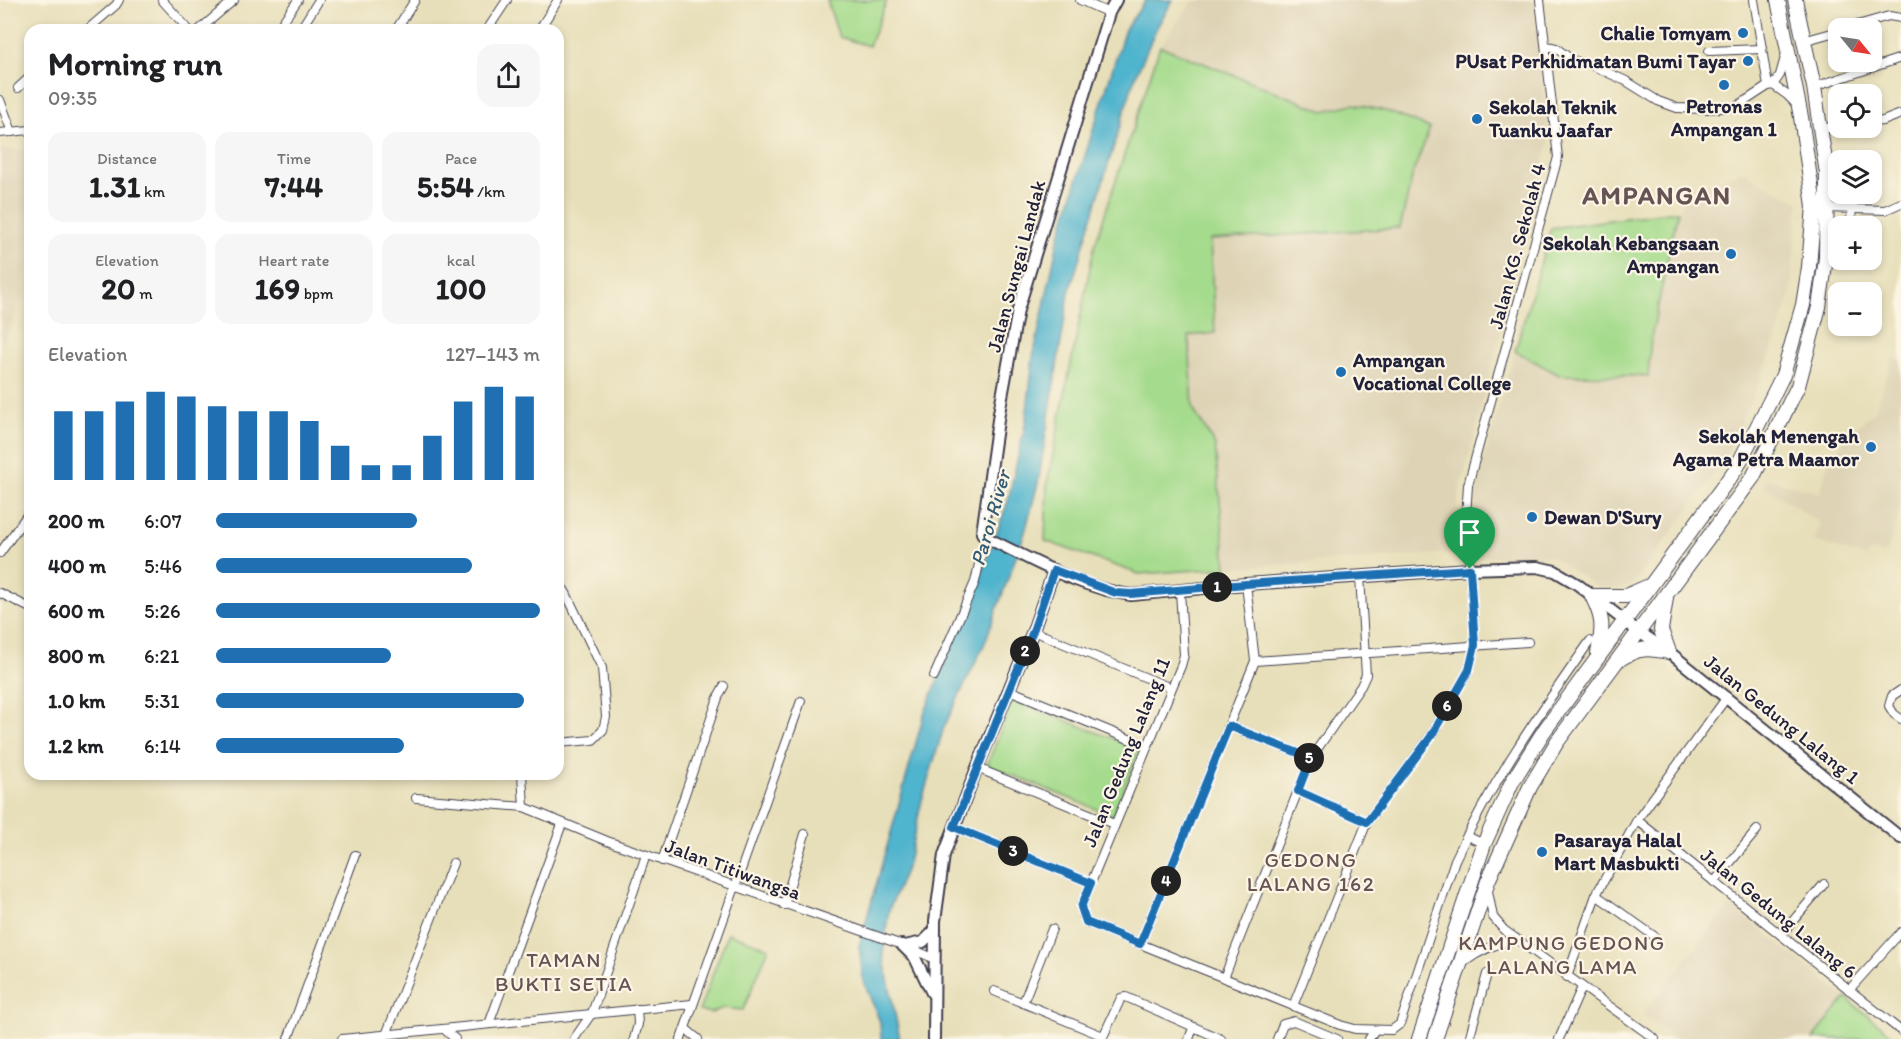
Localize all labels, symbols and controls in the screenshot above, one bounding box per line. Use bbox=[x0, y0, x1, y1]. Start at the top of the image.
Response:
north arrow bbox=[1828, 18, 1882, 72]
map controls bbox=[1828, 18, 1882, 336]
place label: Chalie Tomyam bbox=[1600, 21, 1732, 46]
marker: Chalie Tomyam bbox=[1736, 26, 1750, 40]
text: Morning run bbox=[48, 44, 223, 83]
button: share bbox=[477, 44, 540, 107]
place label: PUsat Perkhidmatan Bumi Tayar bbox=[1455, 49, 1737, 74]
marker: PUsat Perkhidmatan Bumi Tayar bbox=[1741, 54, 1755, 68]
marker: Petronas Ampangan 1 bbox=[1717, 78, 1731, 92]
button: locate bbox=[1828, 84, 1882, 138]
text: 09:35 bbox=[48, 86, 97, 110]
place label: Petronas Ampangan 1 bbox=[1670, 94, 1778, 142]
place label: Sekolah Teknik Tuanku Jaafar bbox=[1488, 95, 1617, 142]
marker: Sekolah Teknik Tuanku Jaafar bbox=[1470, 112, 1484, 126]
text: Distance bbox=[97, 149, 157, 168]
text: Time bbox=[277, 149, 311, 168]
text: Pace bbox=[445, 149, 477, 168]
button: layers bbox=[1828, 150, 1882, 204]
street label: Jalan KG. Sekolah 4 bbox=[1483, 160, 1551, 332]
text: 1.31 bbox=[89, 168, 140, 205]
text: 7:44 bbox=[265, 168, 323, 205]
text: 5:54 bbox=[417, 168, 474, 205]
street label: Jalan Sungai Landak bbox=[981, 177, 1051, 355]
district label: AMPANGAN bbox=[1581, 179, 1732, 211]
text: km bbox=[140, 182, 165, 201]
text: /km bbox=[474, 182, 505, 201]
button: + bbox=[1828, 216, 1882, 270]
place label: Sekolah Kebangsaan Ampangan bbox=[1543, 231, 1719, 279]
marker: Sekolah Kebangsaan Ampangan bbox=[1724, 247, 1738, 261]
text: Elevation bbox=[95, 251, 159, 270]
text: Heart rate bbox=[259, 251, 329, 270]
text: kcal bbox=[447, 251, 475, 270]
text: 20 bbox=[101, 270, 136, 307]
text: 169 bbox=[255, 270, 300, 307]
text: 100 bbox=[436, 270, 486, 307]
button: − bbox=[1828, 282, 1882, 336]
text: m bbox=[136, 284, 153, 303]
text: bpm bbox=[300, 284, 333, 303]
text: Elevation bbox=[48, 342, 127, 366]
text: 127–143 m bbox=[446, 342, 540, 366]
place label: Ampangan Vocational College bbox=[1352, 348, 1512, 396]
marker: Ampangan Vocational College bbox=[1334, 365, 1348, 379]
place label: Sekolah Menengah Agama Petra Maamor bbox=[1672, 424, 1860, 472]
marker: Sekolah Menengah Agama Petra Maamor bbox=[1864, 440, 1878, 454]
water label: Paroi River bbox=[965, 465, 1016, 568]
place label: Dewan D'Sury bbox=[1544, 505, 1662, 530]
pin bbox=[1444, 507, 1495, 569]
text: 200 m bbox=[48, 509, 104, 533]
text: 6:07 bbox=[144, 509, 182, 533]
marker: Dewan D'Sury bbox=[1525, 510, 1539, 524]
icon: arrive bbox=[1453, 516, 1486, 549]
text: 400 m bbox=[48, 554, 106, 578]
text: 5:46 bbox=[144, 554, 182, 578]
pin: 1 bbox=[1202, 572, 1232, 602]
text: 1 bbox=[1213, 577, 1221, 596]
text: 600 m bbox=[48, 599, 105, 623]
text: 5:26 bbox=[144, 599, 181, 623]
pin: 2 bbox=[1010, 636, 1040, 666]
text: 2 bbox=[1021, 641, 1029, 660]
text: 800 m bbox=[48, 644, 105, 668]
text: 6:21 bbox=[144, 644, 179, 668]
street label: Jalan Gedung Lalang 1 bbox=[1699, 649, 1865, 789]
street label: Jalan Gedung Lalang 11 bbox=[1077, 654, 1175, 850]
text: 1.0 km bbox=[48, 689, 105, 713]
text: 5:31 bbox=[144, 689, 180, 713]
pin: 6 bbox=[1432, 691, 1462, 721]
text: 6 bbox=[1443, 696, 1451, 715]
text: 1.2 km bbox=[48, 734, 104, 758]
text: 6:14 bbox=[144, 734, 181, 758]
pin: 5 bbox=[1294, 743, 1324, 773]
text: 5 bbox=[1305, 748, 1313, 767]
place label: Pasaraya Halal Mart Masbukti bbox=[1554, 828, 1682, 875]
street label: Jalan Titiwangsa bbox=[662, 833, 805, 905]
pin: 3 bbox=[998, 836, 1028, 866]
text: 3 bbox=[1009, 841, 1017, 860]
street label: Jalan Gedung Lalang 6 bbox=[1696, 843, 1862, 983]
marker: Pasaraya Halal Mart Masbukti bbox=[1535, 845, 1549, 859]
district label: GEDONG LALANG 162 bbox=[1247, 847, 1375, 896]
pin: 4 bbox=[1151, 866, 1181, 896]
text: 4 bbox=[1161, 871, 1171, 890]
district label: KAMPUNG GEDONG LALANG LAMA bbox=[1458, 930, 1666, 979]
district label: TAMAN BUKTI SETIA bbox=[495, 947, 633, 996]

